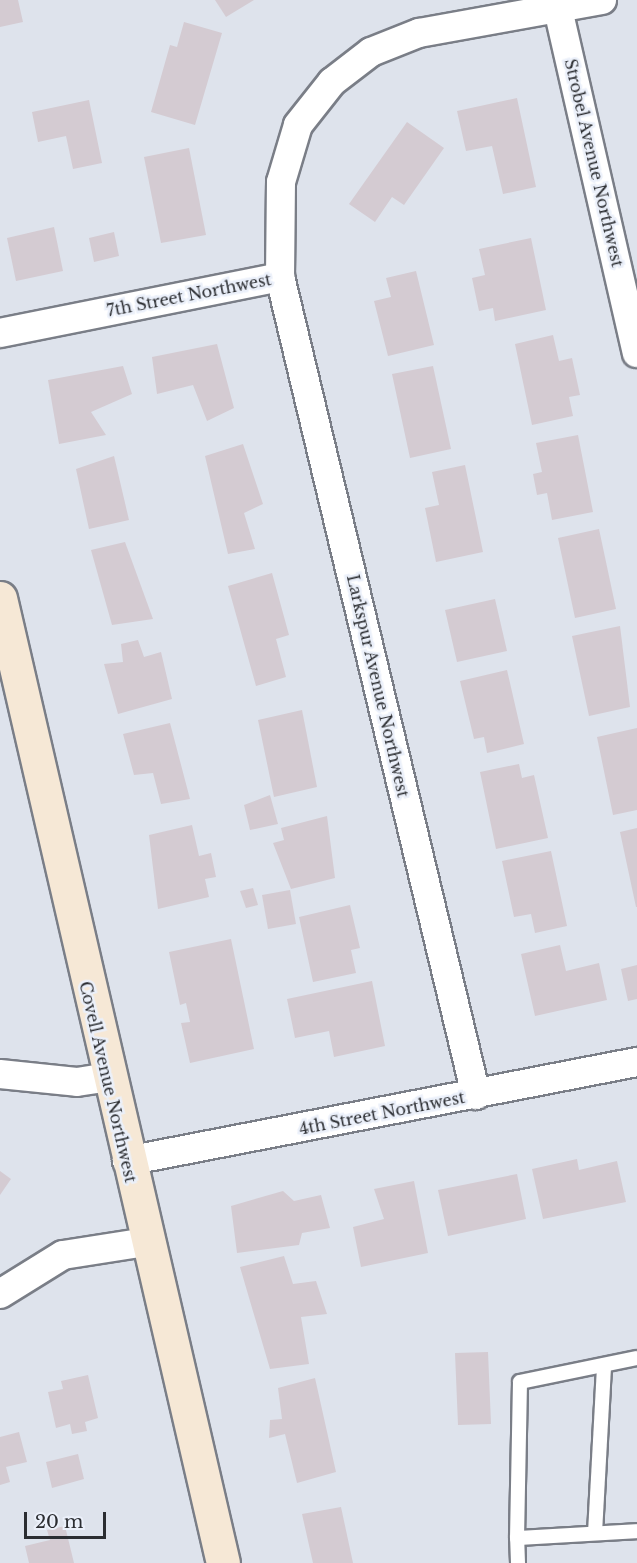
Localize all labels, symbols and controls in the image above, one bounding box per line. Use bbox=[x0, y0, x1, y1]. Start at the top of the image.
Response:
street label: Strobel Avenue Northwest bbox=[561, 57, 627, 269]
street label: 7th Street Northwest bbox=[105, 270, 273, 320]
street label: Larkspur Avenue Northwest bbox=[343, 572, 413, 800]
street label: Covell Avenue Northwest bbox=[75, 979, 141, 1185]
street label: 4th Street Northwest bbox=[298, 1088, 466, 1138]
scale bar bbox=[27, 1500, 110, 1538]
text: 20 m bbox=[35, 1511, 83, 1533]

